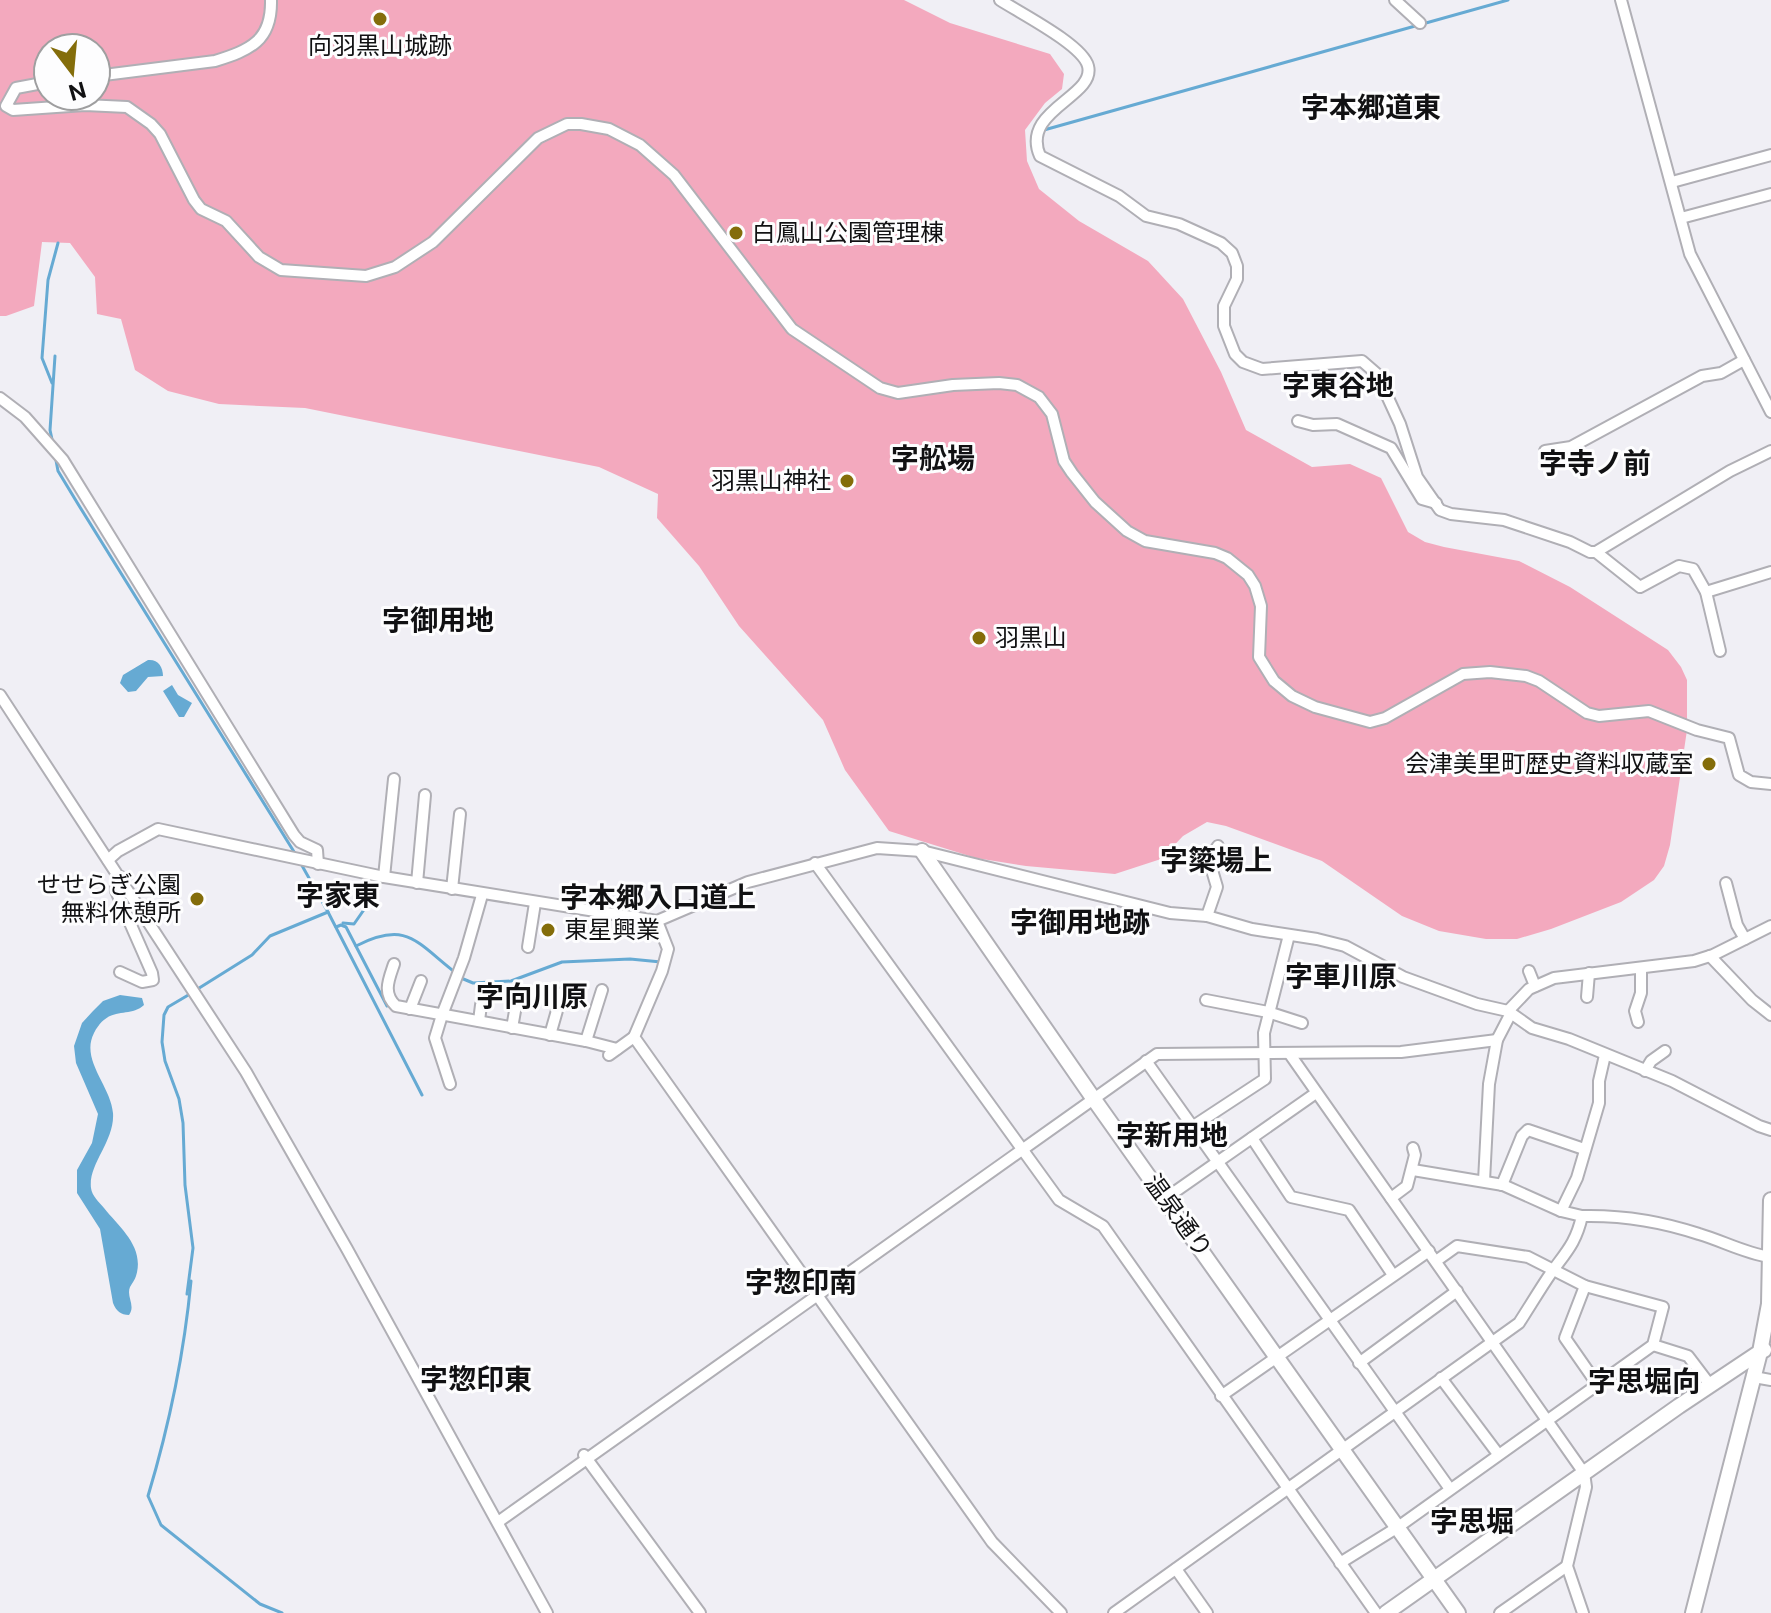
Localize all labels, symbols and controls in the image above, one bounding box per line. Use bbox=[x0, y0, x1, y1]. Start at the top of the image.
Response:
marker: 向羽黒山城跡 bbox=[371, 10, 389, 28]
place label: 向羽黒山城跡 bbox=[308, 31, 452, 59]
north arrow bbox=[32, 32, 112, 112]
text: N bbox=[66, 76, 89, 106]
district label: 字本郷道東 bbox=[1301, 90, 1441, 123]
place label: 白鳳山公園管理棟 bbox=[752, 218, 944, 246]
marker: 白鳳山公園管理棟 bbox=[727, 224, 745, 242]
district label: 字東谷地 bbox=[1282, 368, 1394, 401]
district label: 字舩場 bbox=[891, 441, 975, 474]
district label: 字寺ノ前 bbox=[1539, 446, 1651, 479]
place label: 羽黒山神社 bbox=[711, 466, 831, 494]
marker: 羽黒山神社 bbox=[838, 472, 856, 490]
district label: 字御用地 bbox=[382, 603, 494, 636]
place label: 羽黒山 bbox=[995, 623, 1067, 651]
marker: 羽黒山 bbox=[970, 629, 988, 647]
place label: 会津美里町歴史資料収蔵室 bbox=[1405, 749, 1693, 777]
marker: 会津美里町歴史資料収蔵室 bbox=[1700, 755, 1718, 773]
district label: 字簗場上 bbox=[1160, 843, 1272, 876]
place label: せせらぎ公園 無料休憩所 bbox=[37, 870, 181, 926]
district label: 字家東 bbox=[296, 878, 380, 911]
district label: 字本郷入口道上 bbox=[560, 880, 756, 913]
marker: せせらぎ公園 無料休憩所 bbox=[188, 890, 206, 908]
district label: 字御用地跡 bbox=[1010, 905, 1150, 938]
place label: 東星興業 bbox=[564, 915, 660, 943]
marker: 東星興業 bbox=[539, 921, 557, 939]
district label: 字車川原 bbox=[1285, 959, 1397, 992]
district label: 字向川原 bbox=[476, 979, 588, 1012]
district label: 字新用地 bbox=[1116, 1118, 1228, 1151]
street label: 温泉通り bbox=[1139, 1168, 1218, 1262]
district label: 字惣印南 bbox=[745, 1265, 857, 1298]
district label: 字惣印東 bbox=[420, 1362, 532, 1395]
district label: 字思堀向 bbox=[1588, 1364, 1700, 1397]
district label: 字思堀 bbox=[1430, 1504, 1514, 1537]

